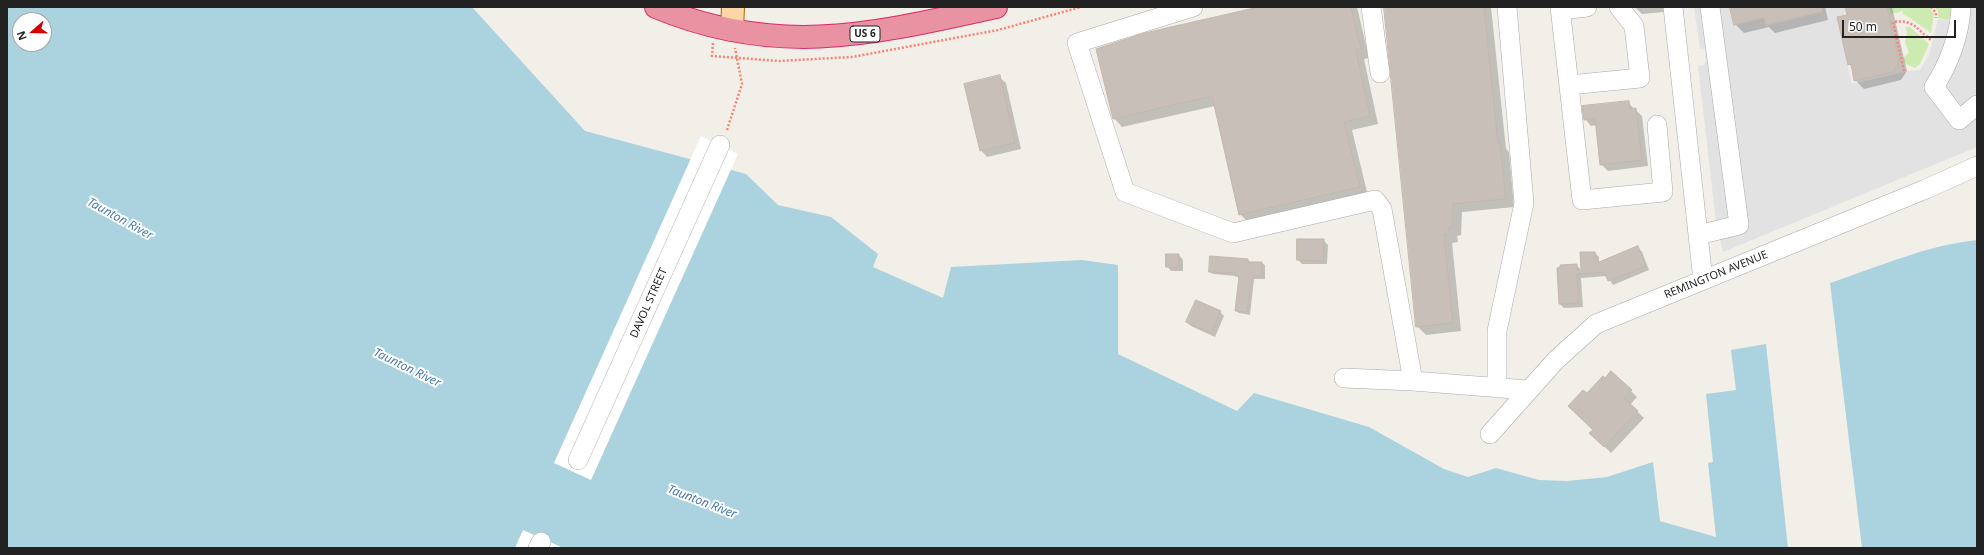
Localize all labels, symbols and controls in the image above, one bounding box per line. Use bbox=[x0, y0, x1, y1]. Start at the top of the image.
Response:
north arrow bbox=[12, 12, 52, 52]
scale bar bbox=[1844, 12, 1958, 38]
text: 50 m bbox=[1849, 18, 1877, 35]
road number: US 6 bbox=[850, 26, 880, 42]
text: N bbox=[13, 29, 30, 43]
water label: Taunton River bbox=[85, 195, 155, 243]
street label: REMINGTON AVENUE bbox=[1662, 248, 1770, 302]
street label: DAVOL STREET bbox=[628, 266, 670, 340]
water label: Taunton River bbox=[371, 346, 443, 390]
water label: Taunton River bbox=[665, 482, 739, 522]

